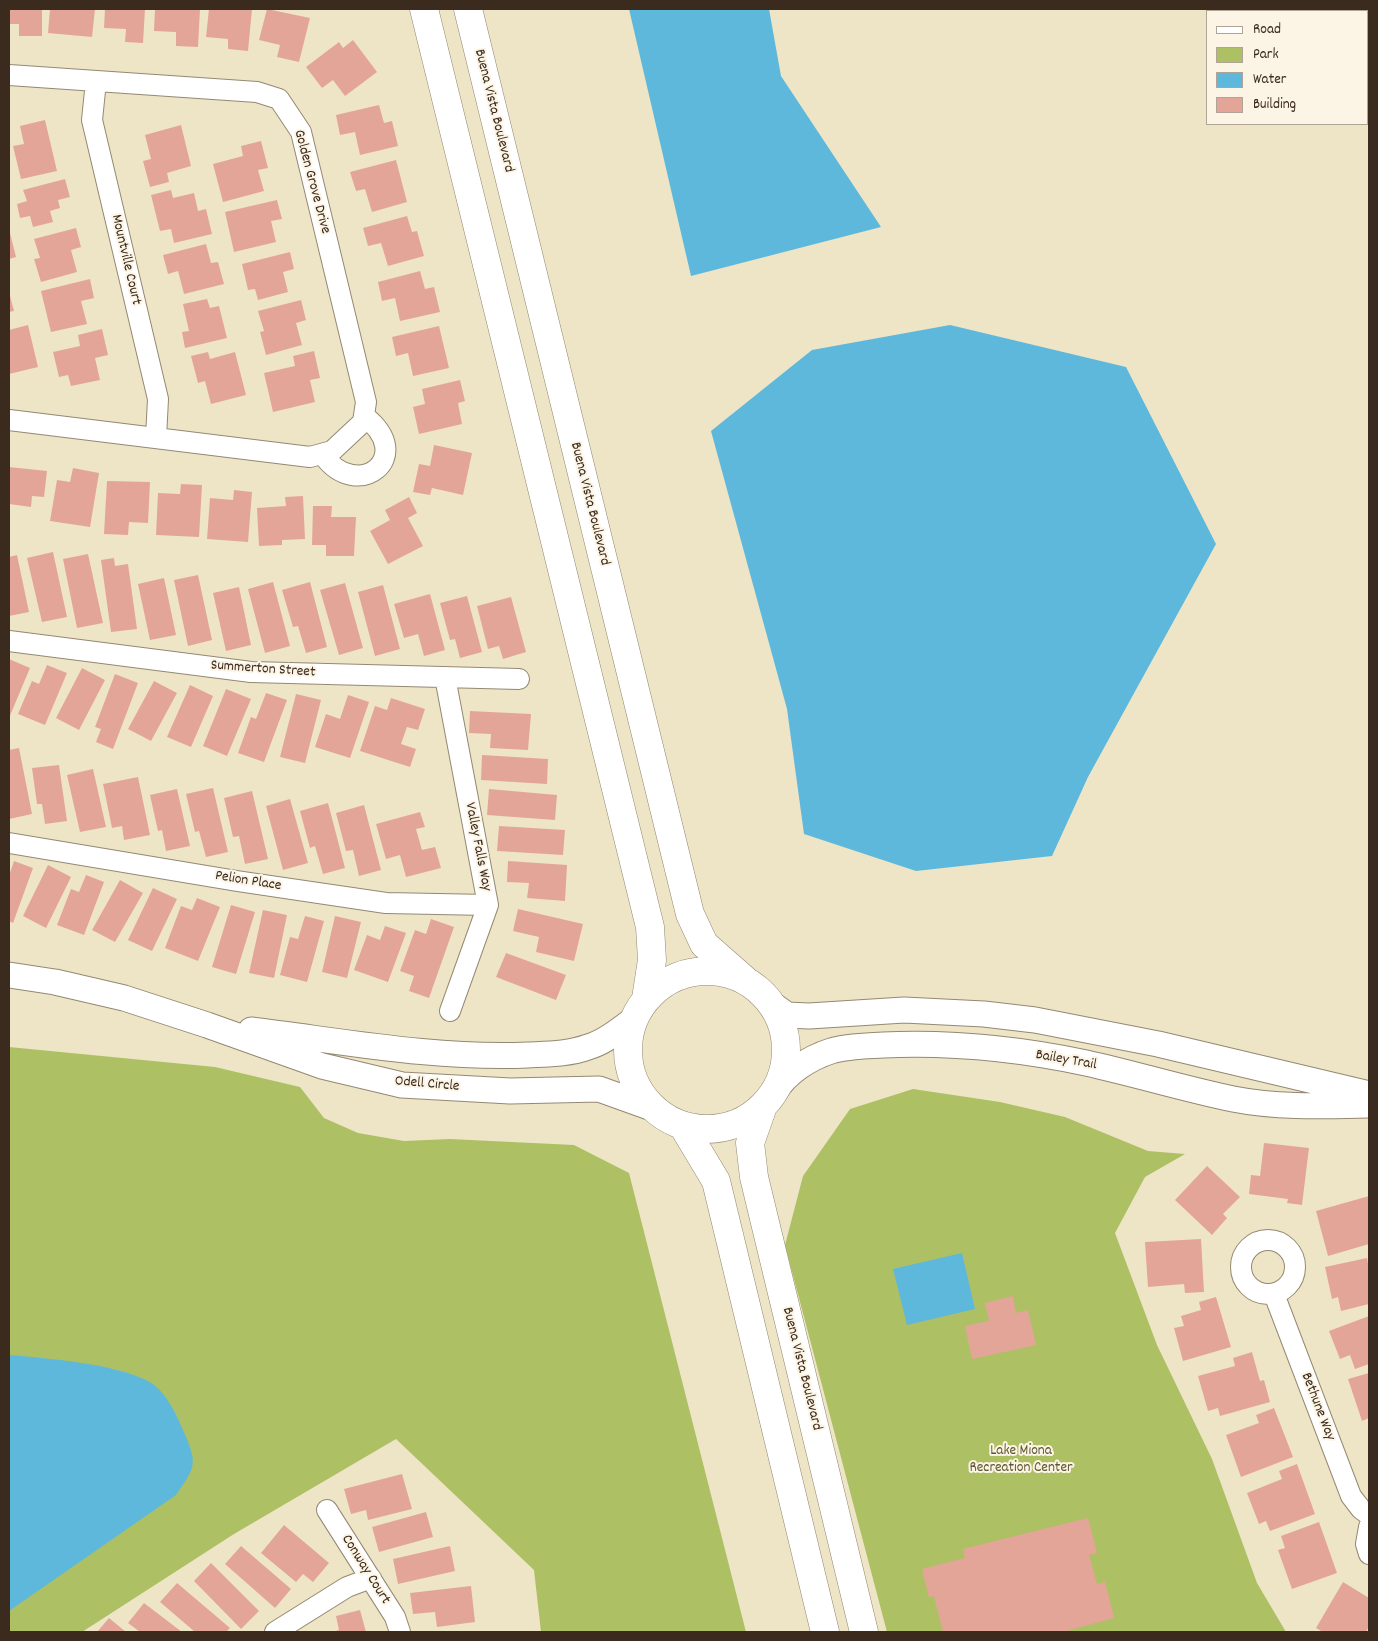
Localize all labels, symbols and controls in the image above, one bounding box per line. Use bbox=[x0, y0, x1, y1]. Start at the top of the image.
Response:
legend bbox=[1206, 10, 1368, 125]
text: Road bbox=[1253, 19, 1281, 41]
text: Park bbox=[1253, 44, 1279, 66]
street label: Buena Vista Boulevard bbox=[469, 48, 517, 174]
text: Water bbox=[1253, 69, 1286, 91]
text: Building bbox=[1253, 94, 1296, 116]
street label: Golden Grove Drive bbox=[288, 128, 334, 236]
street label: Mountville Court bbox=[106, 213, 144, 307]
street label: Buena Vista Boulevard bbox=[565, 441, 613, 567]
street label: Summerton Street bbox=[210, 657, 316, 683]
street label: Valley Falls Way bbox=[460, 801, 494, 893]
street label: Pelion Place bbox=[214, 868, 282, 896]
street label: Bailey Trail bbox=[1034, 1047, 1098, 1075]
street label: Odell Circle bbox=[394, 1073, 460, 1097]
street label: Buena Vista Boulevard bbox=[777, 1306, 825, 1432]
street label: Bethune Way bbox=[1296, 1371, 1338, 1443]
park label: Lake Miona Recreation Center bbox=[969, 1443, 1073, 1478]
street label: Conway Court bbox=[336, 1532, 394, 1608]

